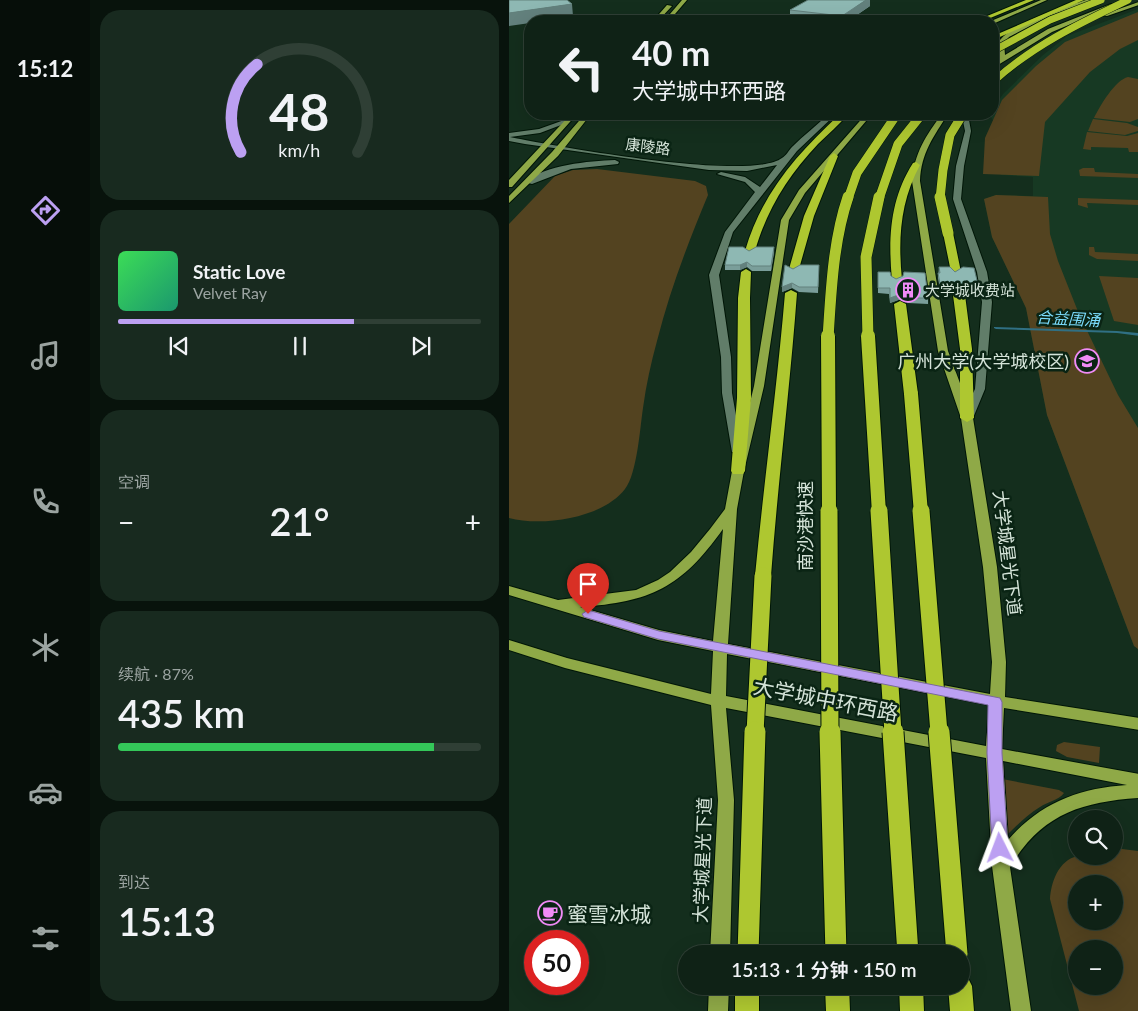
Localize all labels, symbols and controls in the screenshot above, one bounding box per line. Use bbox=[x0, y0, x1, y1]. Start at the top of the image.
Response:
text: 40 m bbox=[632, 31, 710, 73]
icon: left bbox=[549, 35, 614, 100]
text: 15:12 bbox=[17, 55, 73, 82]
text: 大学城中环西路 bbox=[632, 77, 786, 104]
text: 48 bbox=[269, 80, 330, 142]
street label: 康陵路 bbox=[625, 134, 671, 158]
text: km/h bbox=[279, 139, 320, 161]
icon: directions bbox=[28, 193, 63, 228]
text: Static Love bbox=[193, 260, 285, 283]
building icon: 大学城收费站 bbox=[895, 277, 921, 303]
place label: 大学城收费站 bbox=[925, 281, 1015, 299]
text: Velvet Ray bbox=[193, 283, 267, 302]
water label: 合益围涌 bbox=[1036, 307, 1102, 329]
icon: previous bbox=[165, 332, 193, 360]
icon: pause bbox=[286, 332, 314, 360]
icon: next bbox=[407, 332, 435, 360]
icon: music bbox=[28, 338, 63, 373]
school or university icon: 广州大学(大学城校区) bbox=[1074, 348, 1100, 374]
place label: 广州大学(大学城校区) bbox=[897, 350, 1069, 372]
text: 空调 bbox=[118, 472, 150, 491]
street label: 南沙港快速 bbox=[794, 481, 816, 571]
icon: phone bbox=[28, 484, 63, 519]
street label: 大学城星光下道 bbox=[989, 489, 1027, 617]
text: 21° bbox=[270, 498, 329, 544]
text: − bbox=[118, 505, 134, 539]
text: + bbox=[465, 505, 481, 539]
pin bbox=[567, 563, 609, 614]
icon: arrive bbox=[574, 570, 602, 598]
icon: climate bbox=[28, 630, 63, 665]
text: 续航 · 87% bbox=[118, 664, 194, 683]
street label: 大学城中环西路 bbox=[751, 673, 901, 725]
text: 435 km bbox=[118, 690, 245, 736]
icon: car bbox=[28, 775, 63, 810]
street label: 大学城星光下道 bbox=[689, 797, 715, 923]
map controls bbox=[1068, 810, 1123, 995]
button: search bbox=[1068, 810, 1123, 865]
position arrow bbox=[973, 821, 1025, 873]
text: 到达 bbox=[118, 872, 150, 891]
button: + bbox=[1068, 875, 1123, 930]
text: 15:13 bbox=[118, 898, 216, 944]
cafe icon: 蜜雪冰城 bbox=[537, 900, 563, 926]
place label: 蜜雪冰城 bbox=[567, 901, 651, 926]
icon: filters bbox=[28, 921, 63, 956]
speed limit sign: 50 bbox=[524, 930, 589, 995]
button: − bbox=[1068, 940, 1123, 995]
text: 15:13 · 1 分钟 · 150 m bbox=[731, 958, 917, 981]

